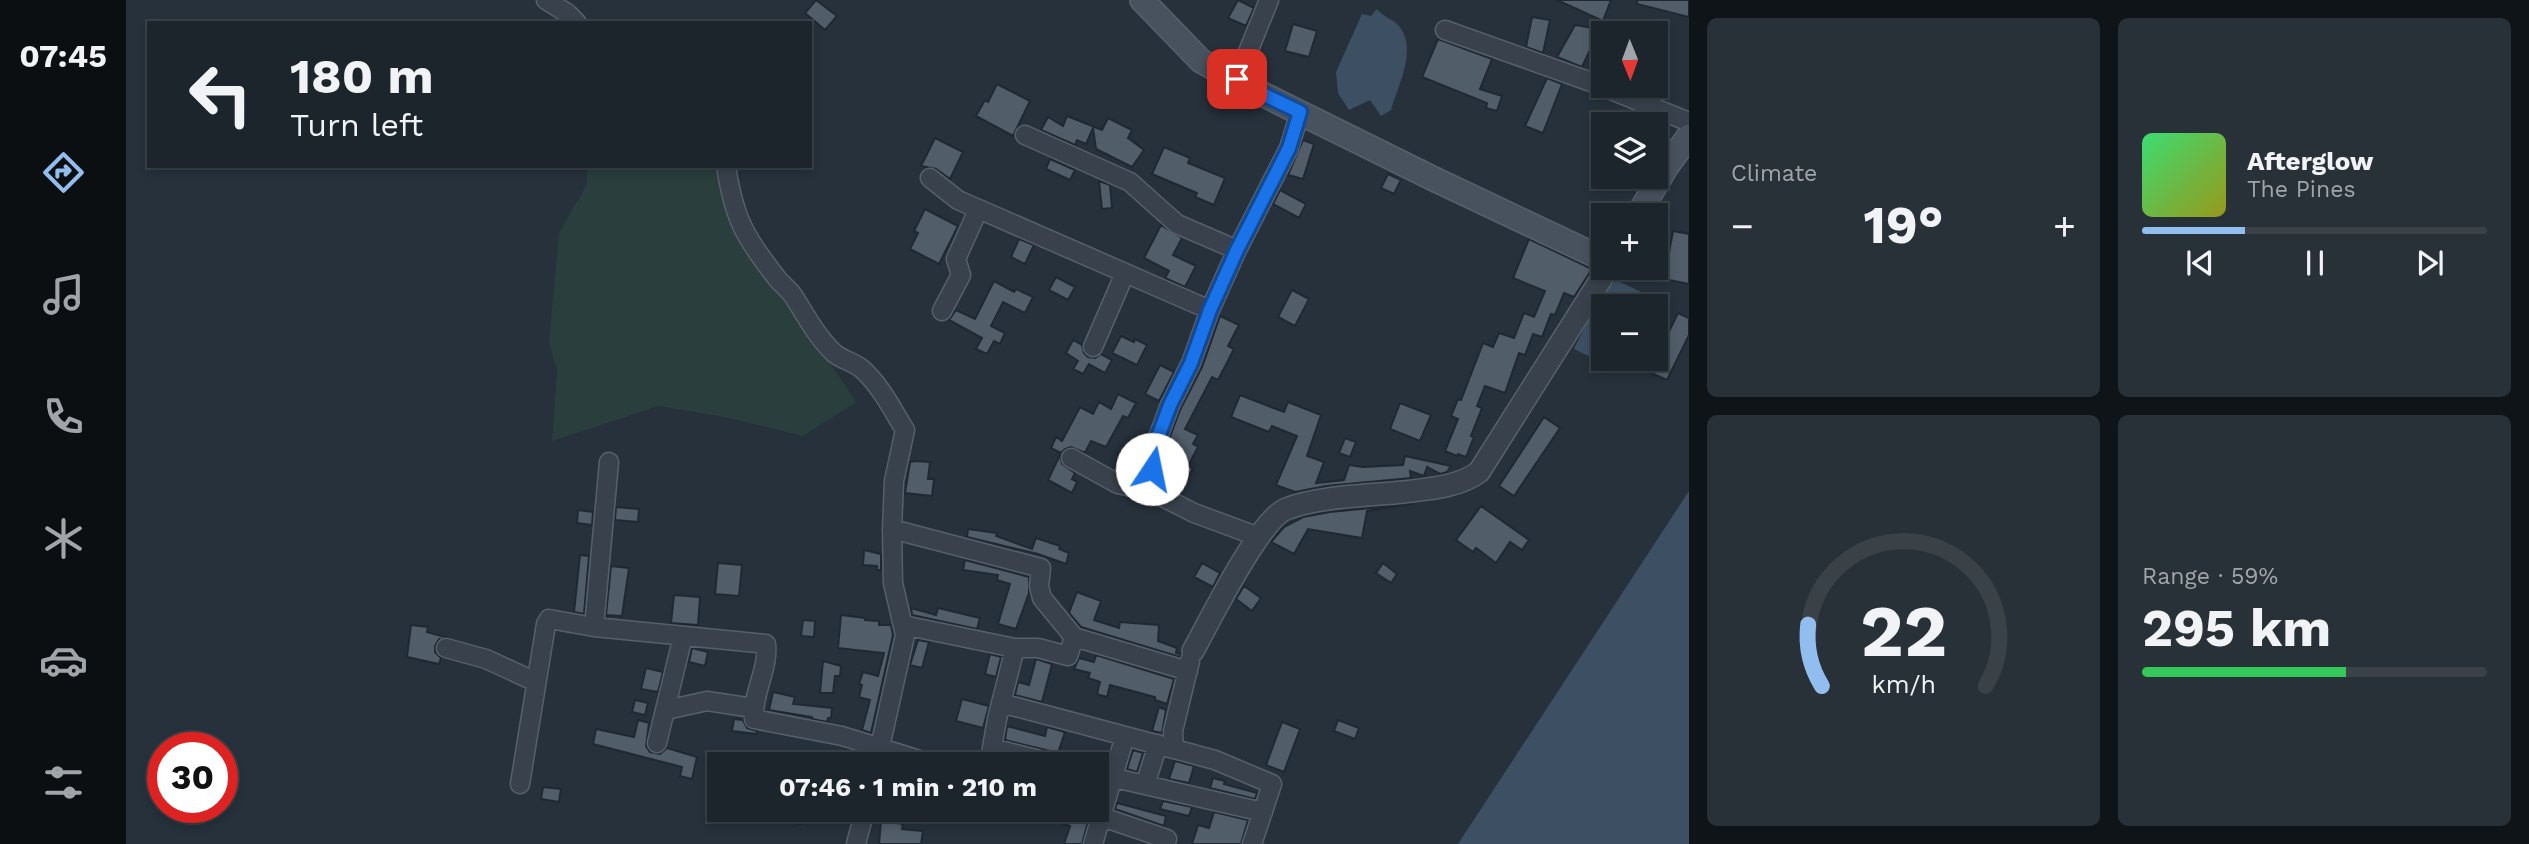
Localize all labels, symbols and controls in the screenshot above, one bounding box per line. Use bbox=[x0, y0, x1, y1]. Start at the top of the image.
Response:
north arrow bbox=[1591, 21, 1668, 98]
map controls bbox=[1591, 21, 1668, 371]
text: 07:45 bbox=[19, 37, 107, 75]
text: 180 m bbox=[290, 47, 434, 105]
icon: left bbox=[175, 49, 266, 140]
pin bbox=[1207, 49, 1267, 109]
icon: arrive bbox=[1218, 60, 1256, 98]
text: Turn left bbox=[290, 106, 423, 144]
button: layers bbox=[1591, 112, 1668, 189]
text: Afterglow bbox=[2247, 146, 2373, 176]
icon: directions bbox=[39, 148, 88, 197]
text: Climate bbox=[1731, 160, 1817, 187]
text: The Pines bbox=[2247, 176, 2356, 203]
text: 19° bbox=[1863, 195, 1944, 256]
button: + bbox=[1591, 203, 1668, 280]
text: − bbox=[1731, 204, 1754, 248]
text: + bbox=[2053, 204, 2076, 248]
icon: previous bbox=[2181, 244, 2219, 282]
icon: pause bbox=[2296, 244, 2334, 282]
icon: next bbox=[2411, 244, 2449, 282]
icon: music bbox=[39, 270, 88, 319]
button: − bbox=[1591, 294, 1668, 371]
icon: phone bbox=[39, 392, 88, 441]
position arrow bbox=[1115, 432, 1189, 506]
icon: climate bbox=[39, 514, 88, 563]
text: Range · 59% bbox=[2142, 563, 2278, 590]
text: 22 bbox=[1860, 589, 1947, 675]
text: 295 km bbox=[2142, 598, 2331, 659]
icon: car bbox=[39, 636, 88, 685]
text: km/h bbox=[1871, 670, 1936, 699]
speed limit sign: 30 bbox=[147, 732, 238, 823]
icon: filters bbox=[39, 758, 88, 807]
text: 07:46 · 1 min · 210 m bbox=[779, 772, 1037, 802]

